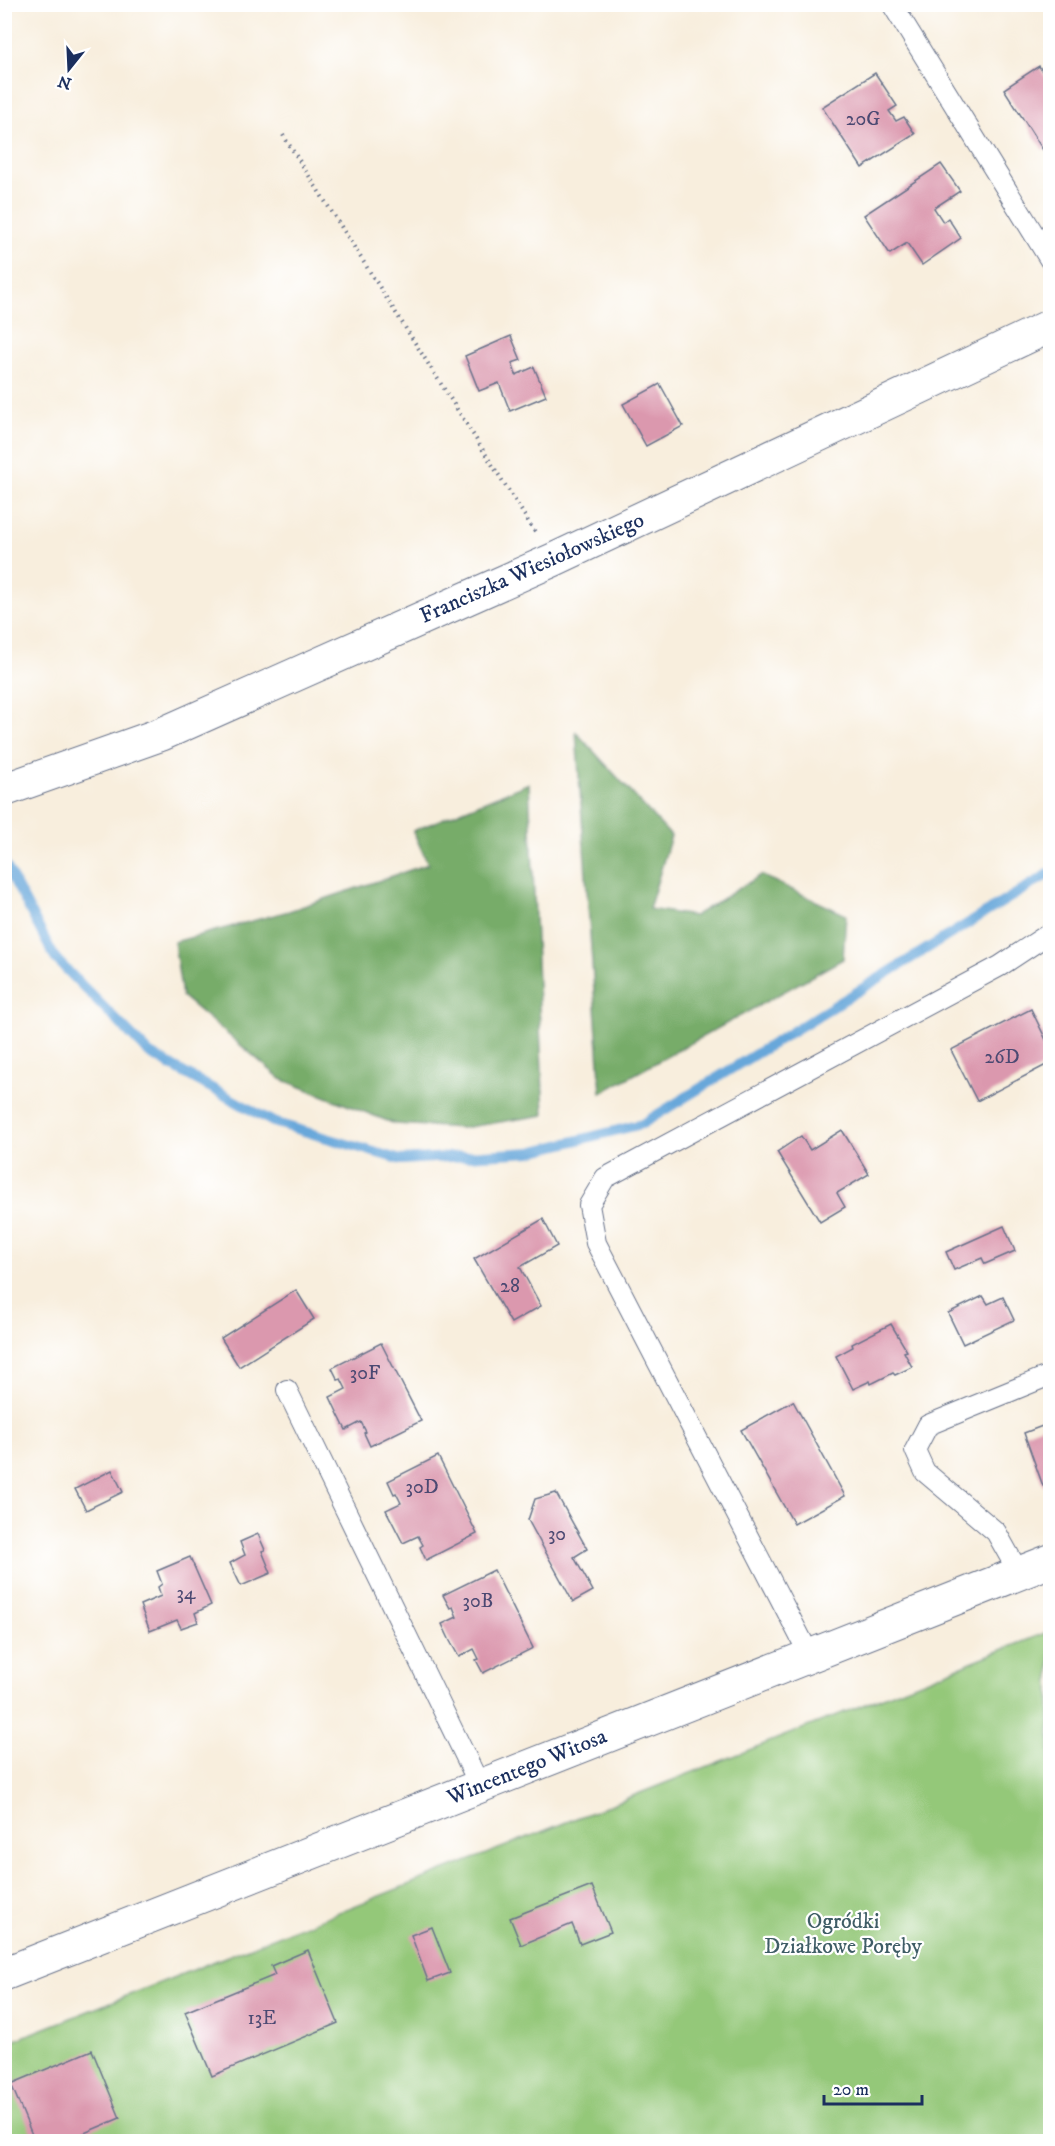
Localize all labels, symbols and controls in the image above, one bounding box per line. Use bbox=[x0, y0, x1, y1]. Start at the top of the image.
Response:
north arrow bbox=[39, 39, 99, 99]
text: N bbox=[55, 71, 74, 94]
house number: 20G bbox=[846, 107, 880, 132]
street label: Franciszka Wiesiołowskiego bbox=[416, 506, 648, 630]
house number: 26D bbox=[984, 1045, 1020, 1070]
house number: 28 bbox=[500, 1274, 520, 1299]
house number: 30F bbox=[350, 1361, 380, 1386]
house number: 30D bbox=[405, 1475, 439, 1500]
house number: 30 bbox=[548, 1522, 566, 1547]
house number: 34 bbox=[177, 1581, 196, 1606]
house number: 30B bbox=[463, 1589, 493, 1614]
street label: Wincentego Witosa bbox=[442, 1722, 611, 1812]
park label: Ogródki Działkowe Poręby bbox=[764, 1908, 922, 1960]
house number: 13E bbox=[248, 2006, 276, 2031]
scale bar bbox=[824, 2068, 922, 2106]
text: 20 m bbox=[833, 2079, 869, 2101]

